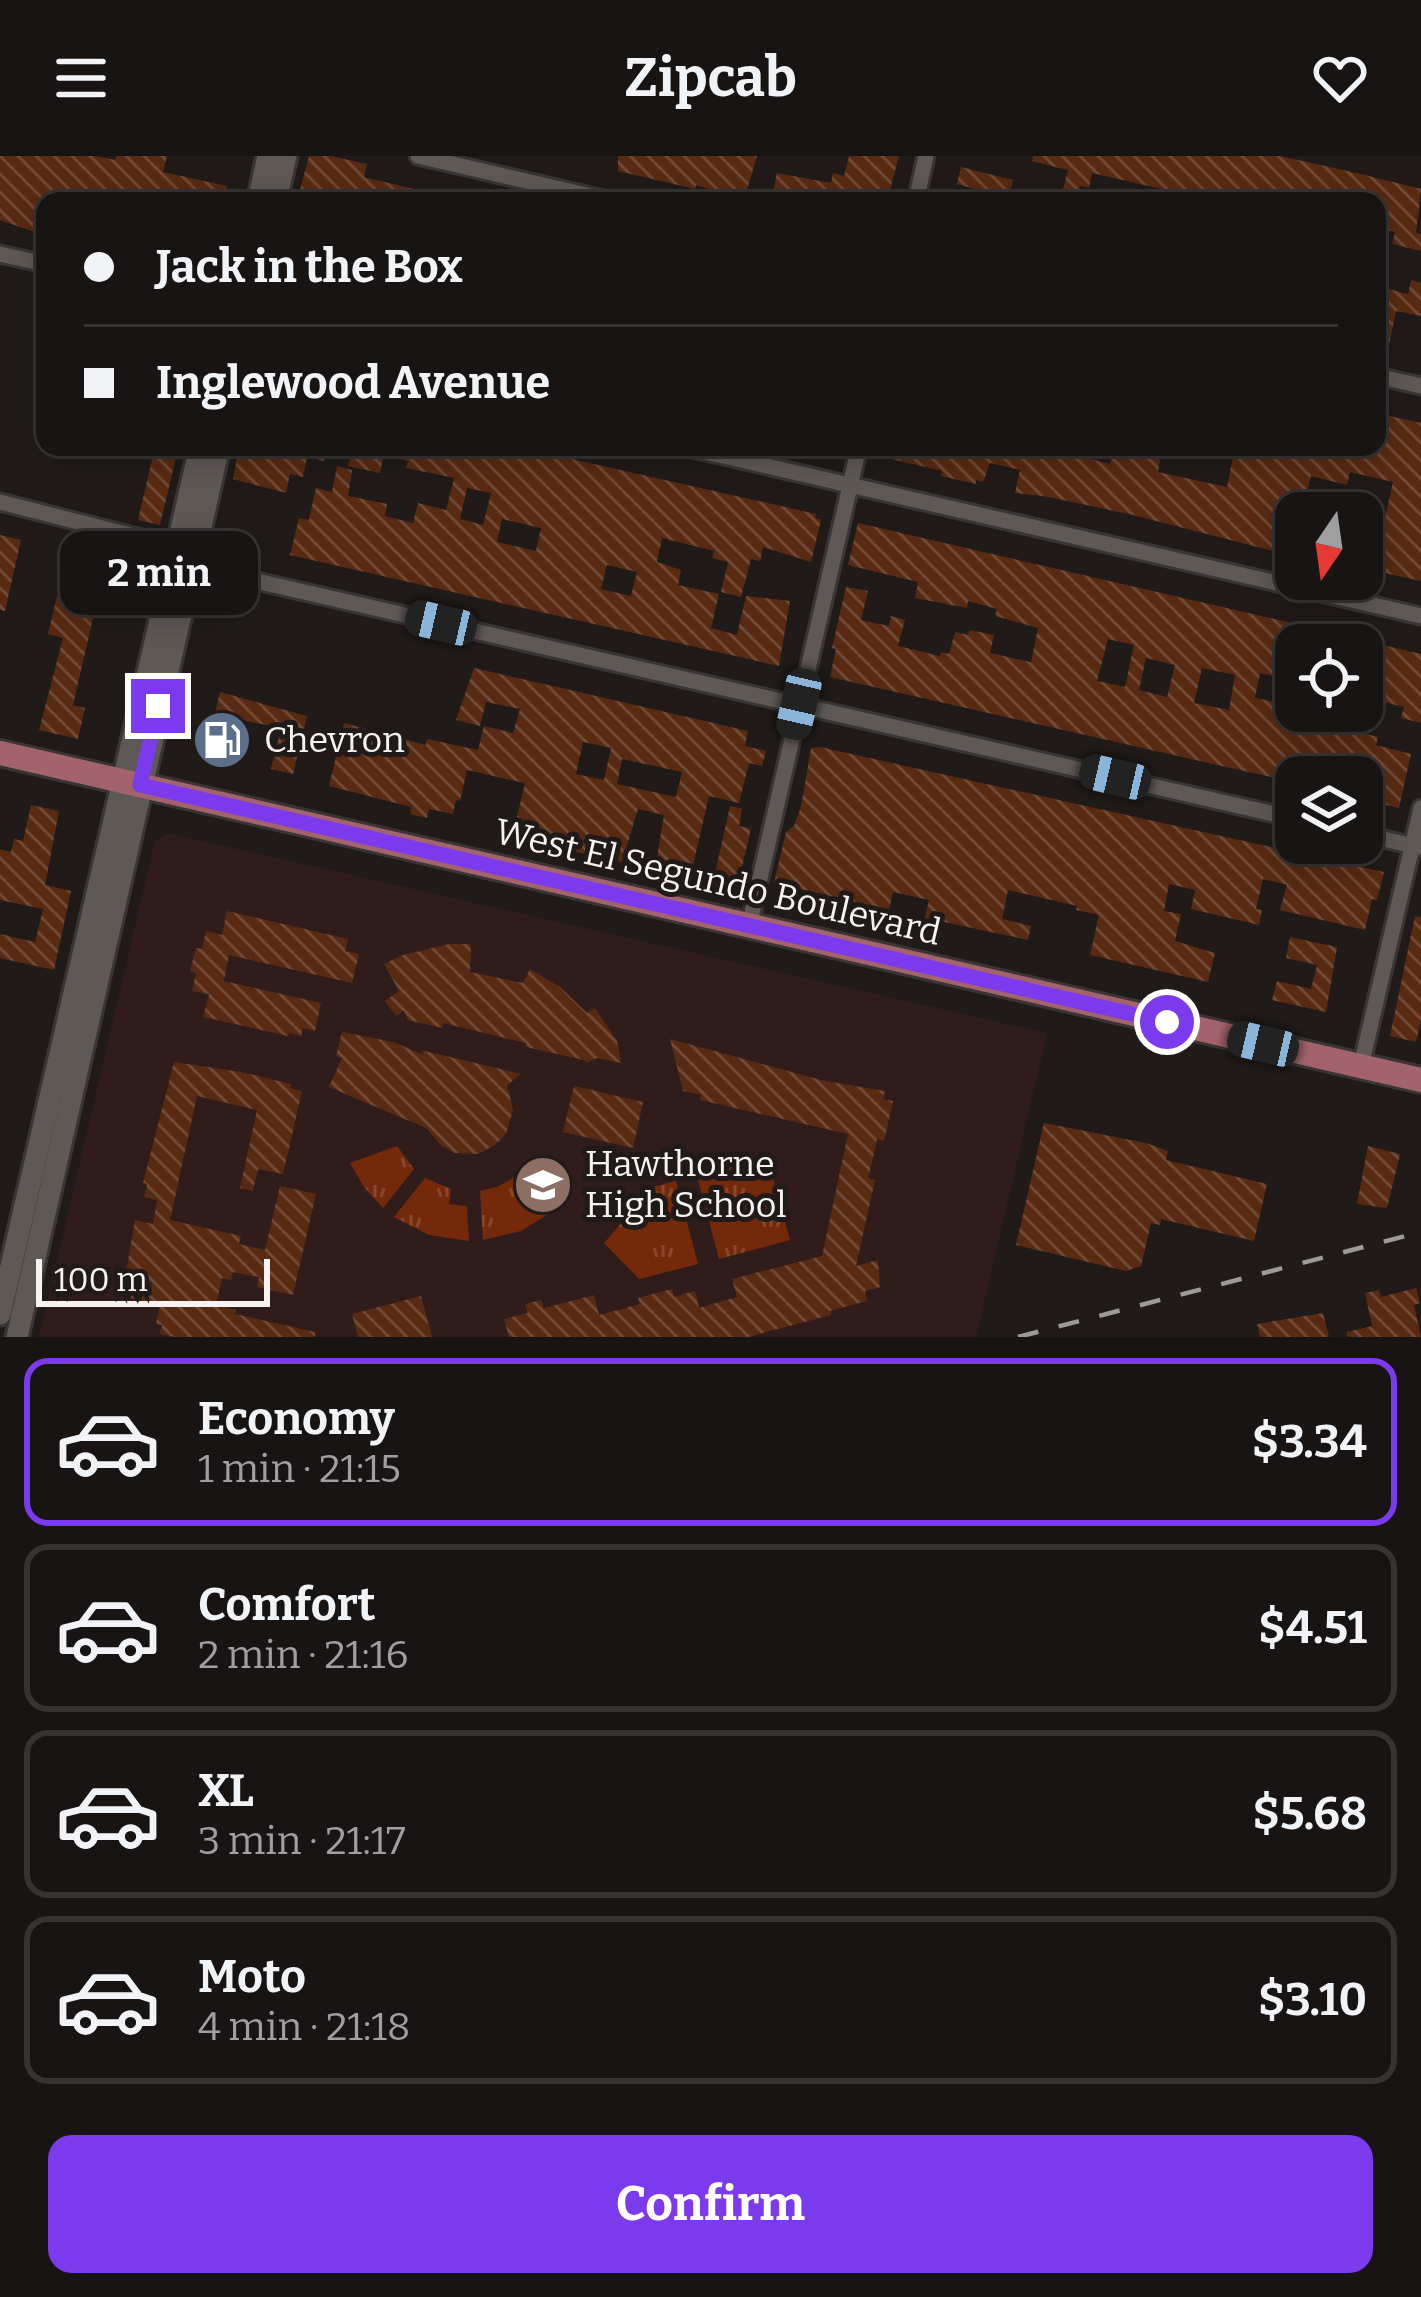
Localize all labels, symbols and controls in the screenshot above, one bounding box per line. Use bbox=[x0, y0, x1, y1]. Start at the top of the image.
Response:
icon: menu bbox=[48, 45, 114, 111]
icon: heart bbox=[1307, 45, 1373, 111]
text: Zipcab bbox=[624, 46, 797, 110]
text: Jack in the Box bbox=[156, 240, 463, 294]
text: Inglewood Avenue bbox=[156, 356, 550, 410]
north arrow bbox=[1275, 492, 1383, 600]
map controls bbox=[1275, 492, 1383, 864]
callout: 2 min bbox=[59, 532, 257, 616]
text: 2 min bbox=[107, 550, 211, 596]
car bbox=[402, 597, 480, 649]
button: locate bbox=[1275, 624, 1383, 732]
car bbox=[773, 665, 825, 743]
route end bbox=[131, 679, 185, 733]
fuel station icon: Chevron bbox=[191, 709, 253, 771]
place label: Chevron bbox=[264, 718, 405, 762]
car bbox=[1076, 751, 1154, 803]
button: layers bbox=[1275, 756, 1383, 864]
street label: West El Segundo Boulevard bbox=[491, 809, 945, 955]
route start bbox=[1140, 995, 1194, 1049]
car bbox=[1224, 1018, 1302, 1070]
place label: Hawthorne High School bbox=[585, 1142, 787, 1227]
school or university icon: Hawthorne High School bbox=[512, 1154, 574, 1216]
scale bar bbox=[36, 1253, 270, 1306]
text: 100 m bbox=[54, 1260, 148, 1300]
icon: car bbox=[54, 1388, 162, 1496]
text: Economy bbox=[198, 1392, 395, 1446]
text: $3.34 bbox=[1252, 1415, 1367, 1469]
text: 1 min · 21:15 bbox=[198, 1446, 401, 1492]
icon: car bbox=[54, 1574, 162, 1682]
text: Comfort bbox=[198, 1578, 376, 1632]
text: $4.51 bbox=[1258, 1601, 1367, 1655]
text: 2 min · 21:16 bbox=[198, 1632, 408, 1678]
icon: car bbox=[54, 1760, 162, 1868]
text: XL bbox=[198, 1764, 254, 1818]
text: $5.68 bbox=[1253, 1787, 1367, 1841]
text: 3 min · 21:17 bbox=[198, 1818, 406, 1864]
icon: car bbox=[54, 1946, 162, 2054]
text: Moto bbox=[198, 1950, 306, 2004]
text: $3.10 bbox=[1258, 1973, 1367, 2027]
text: 4 min · 21:18 bbox=[198, 2004, 410, 2050]
button: Confirm bbox=[48, 2135, 1373, 2273]

